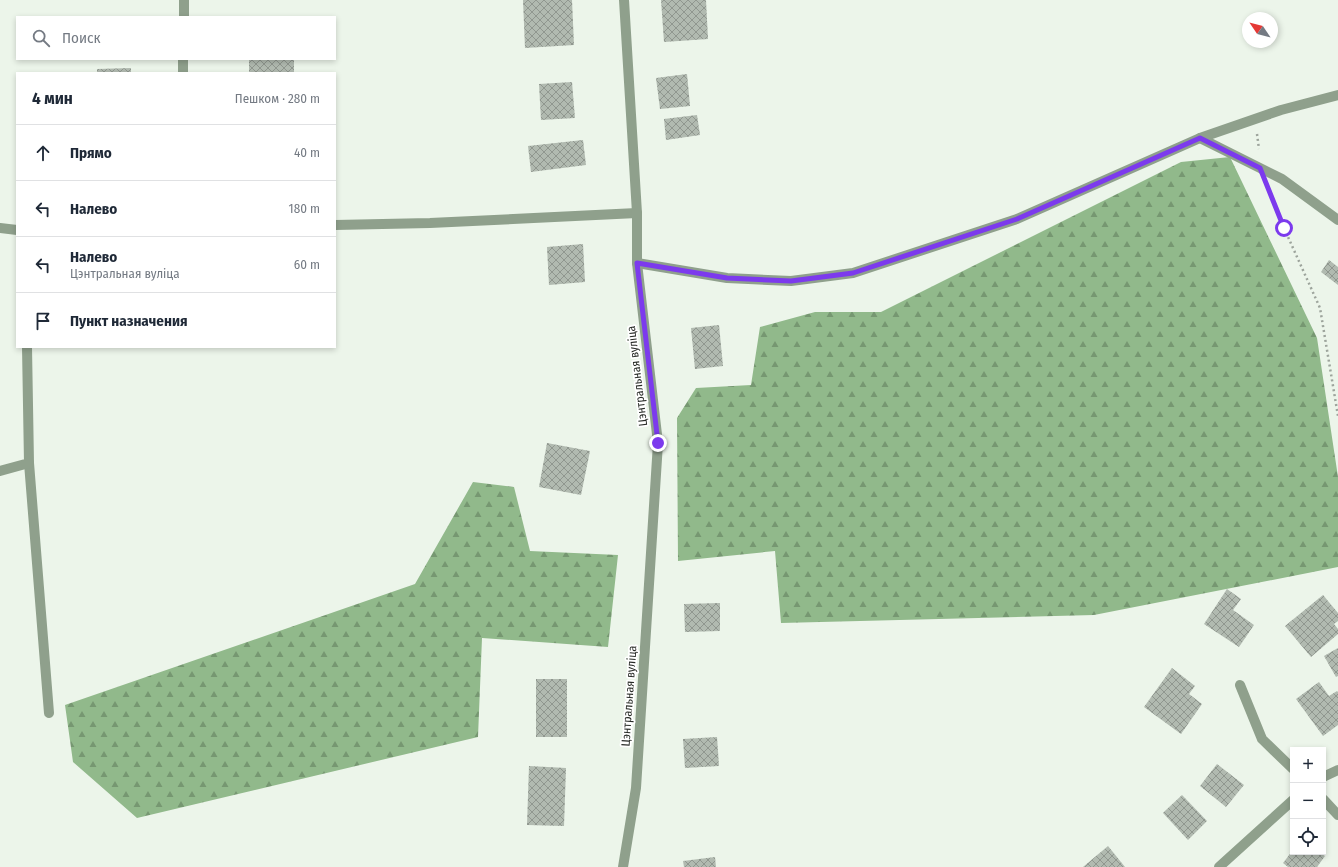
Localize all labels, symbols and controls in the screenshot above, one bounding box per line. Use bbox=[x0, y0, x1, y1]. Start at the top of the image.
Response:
north arrow bbox=[1242, 12, 1278, 48]
search box bbox=[16, 16, 336, 60]
icon: search bbox=[30, 27, 52, 49]
text: Поиск bbox=[62, 29, 100, 47]
text: 4 мин bbox=[32, 88, 73, 109]
text: Пешком · 280 m bbox=[235, 91, 320, 106]
icon: ahead bbox=[32, 142, 54, 164]
text: Прямо bbox=[70, 144, 112, 162]
text: 40 m bbox=[294, 145, 320, 160]
icon: left bbox=[32, 198, 54, 220]
text: Налево bbox=[70, 200, 117, 218]
text: 180 m bbox=[289, 201, 320, 216]
route start bbox=[1275, 219, 1293, 237]
text: Налево bbox=[70, 248, 117, 266]
icon: left bbox=[32, 254, 54, 276]
text: 60 m bbox=[294, 257, 320, 272]
text: Цэнтральная вуліца bbox=[70, 266, 180, 281]
icon: arrive bbox=[32, 310, 54, 332]
text: Пункт назначения bbox=[70, 312, 188, 330]
street label: Цэнтральная вуліца bbox=[624, 325, 650, 427]
route end bbox=[649, 434, 667, 452]
street label: Цэнтральная вуліца bbox=[618, 645, 640, 747]
map controls bbox=[1290, 747, 1326, 855]
button: + bbox=[1290, 747, 1326, 783]
button: − bbox=[1290, 783, 1326, 819]
button: locate bbox=[1290, 819, 1326, 855]

